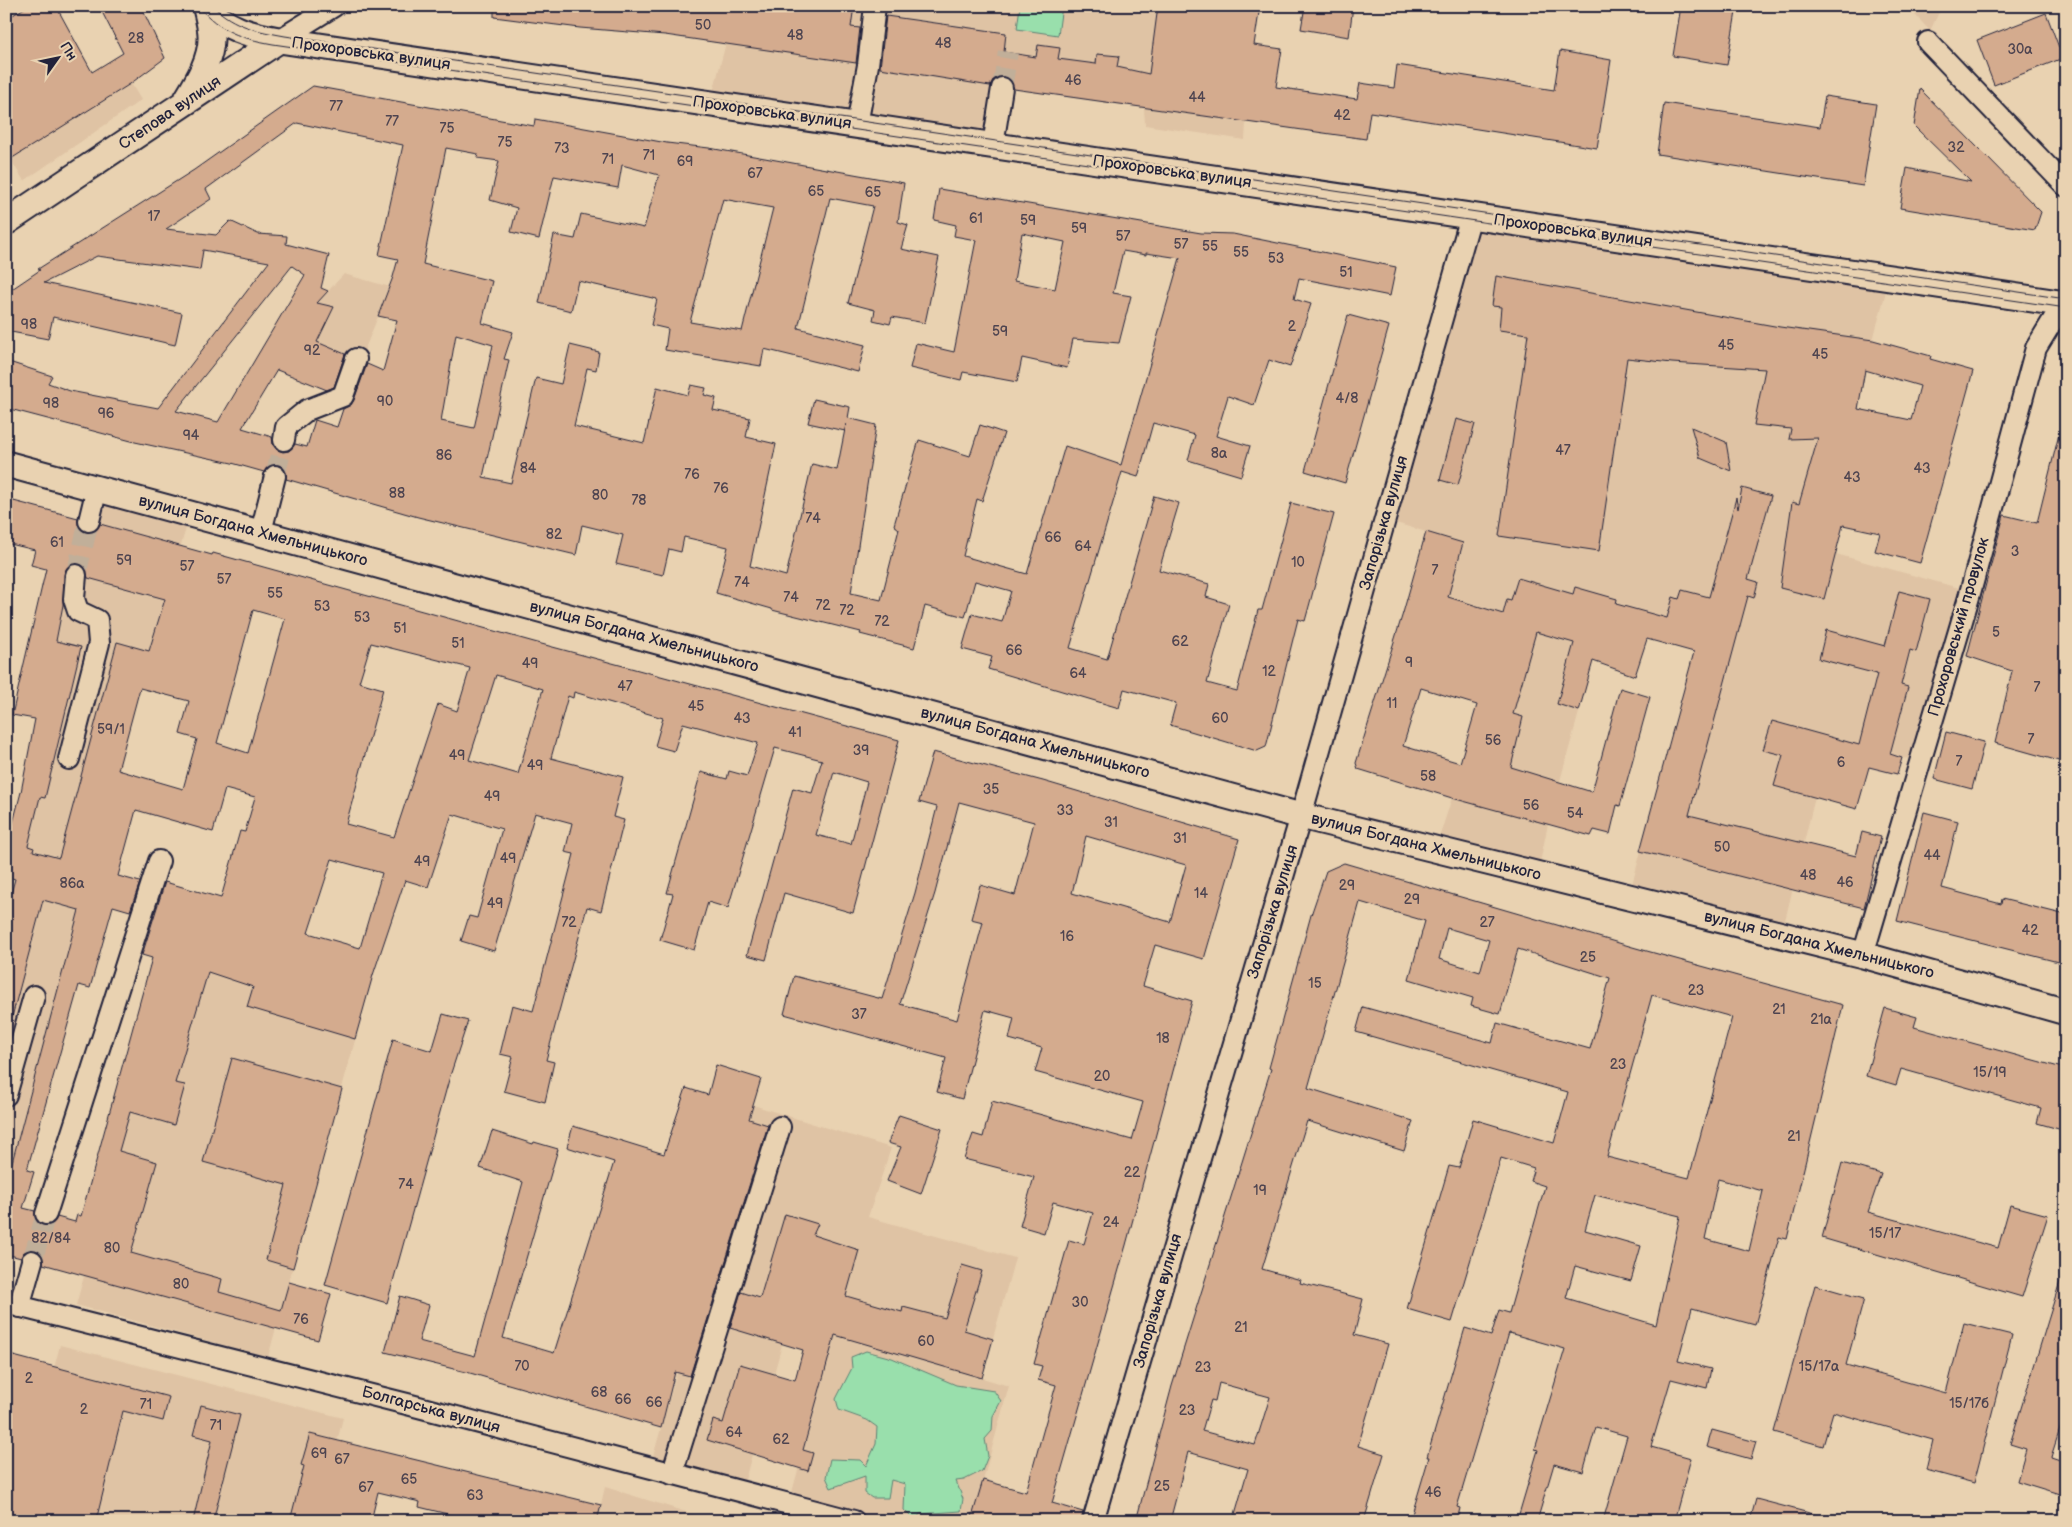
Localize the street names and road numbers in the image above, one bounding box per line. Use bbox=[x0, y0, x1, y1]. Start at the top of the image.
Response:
street label: Прохоровська вулиця bbox=[290, 33, 452, 75]
street label: Степова вулиця bbox=[115, 72, 225, 154]
street label: Прохоровська вулиця bbox=[691, 92, 853, 134]
street label: Прохоровська вулиця bbox=[1091, 151, 1253, 193]
street label: Прохоровська вулиця bbox=[1492, 210, 1654, 252]
street label: Запорізька вулиця bbox=[1356, 453, 1412, 592]
street label: вулиця Богдана Хмельницького bbox=[136, 491, 370, 571]
street label: Прохоровський провулок bbox=[1924, 535, 1994, 719]
street label: вулиця Богдана Хмельницького bbox=[527, 597, 761, 677]
street label: вулиця Богдана Хмельницького bbox=[918, 703, 1152, 783]
street label: вулиця Богдана Хмельницького bbox=[1309, 809, 1543, 885]
street label: Запорізька вулиця bbox=[1244, 843, 1302, 981]
street label: вулиця Богдана Хмельницького bbox=[1702, 907, 1936, 983]
street label: Запорізька вулиця bbox=[1130, 1231, 1186, 1370]
street label: Болгарська вулиця bbox=[360, 1382, 502, 1438]

